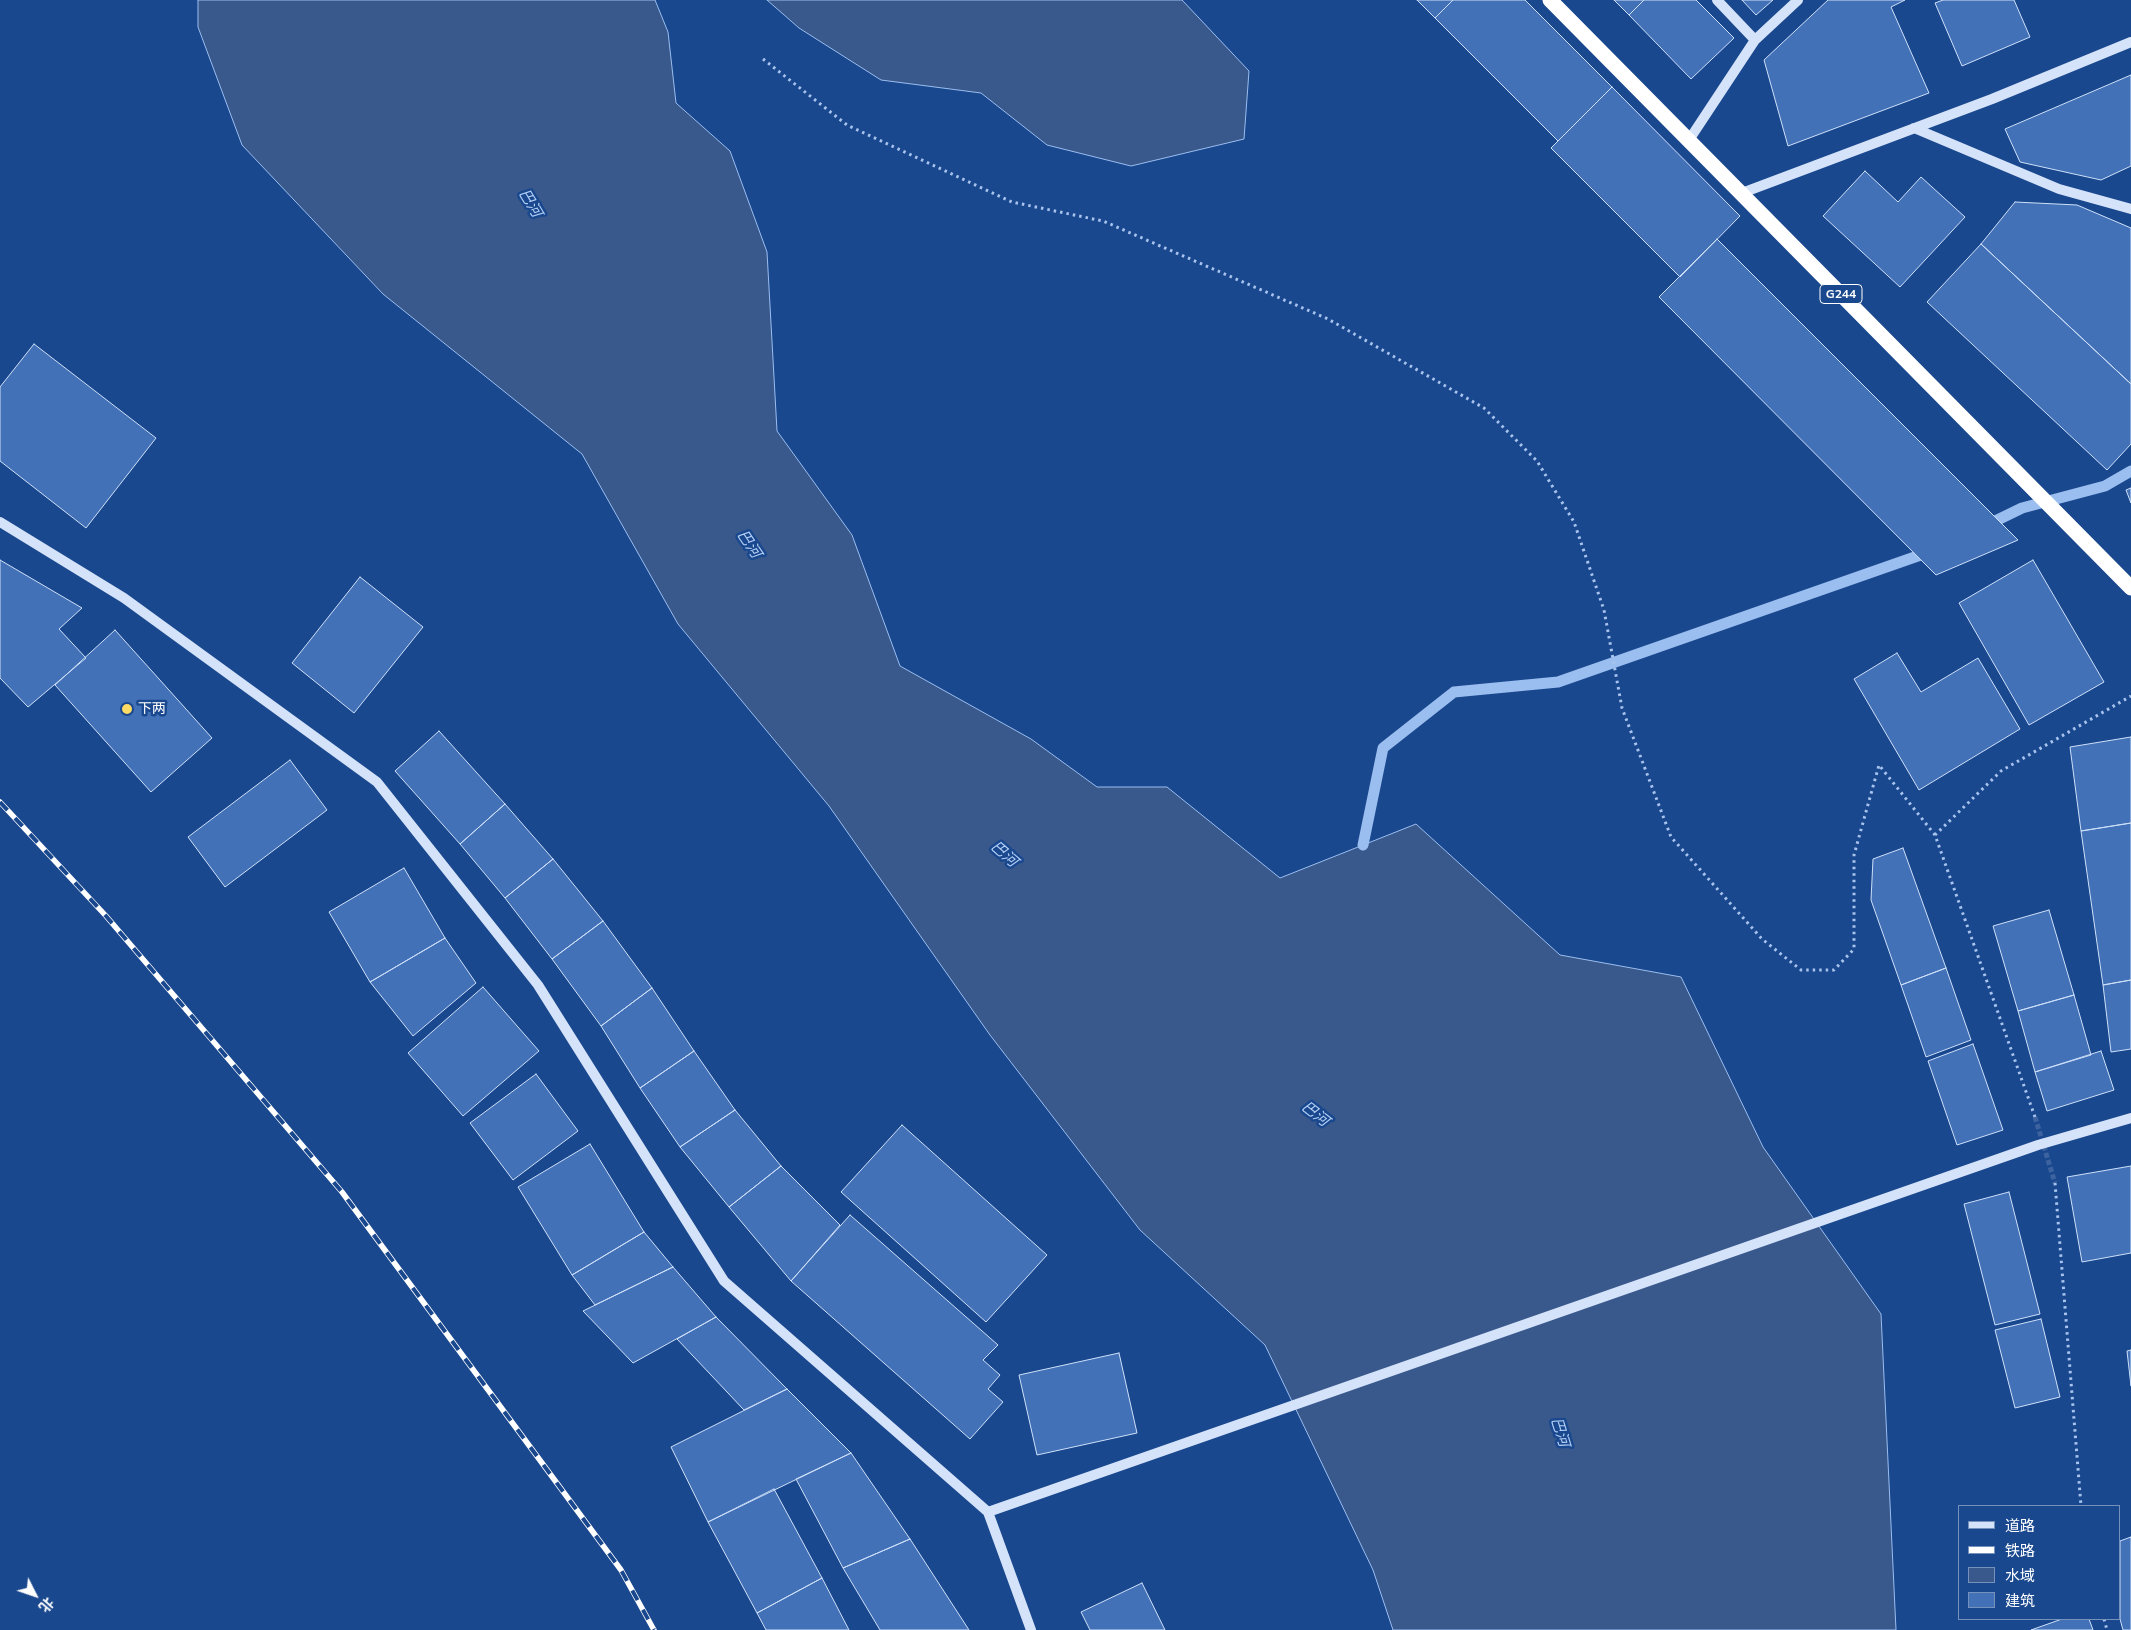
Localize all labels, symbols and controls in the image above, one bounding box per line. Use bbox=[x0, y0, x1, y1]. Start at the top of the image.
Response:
water label: 巴河 bbox=[515, 186, 545, 220]
road number: G244 bbox=[1820, 284, 1862, 304]
water label: 巴河 bbox=[733, 527, 765, 561]
place label: 下两 bbox=[138, 701, 166, 717]
marker: 下两 bbox=[120, 702, 134, 716]
water label: 巴河 bbox=[987, 837, 1021, 871]
water label: 巴河 bbox=[1298, 1098, 1332, 1130]
water label: 巴河 bbox=[1547, 1415, 1573, 1449]
legend bbox=[1958, 1505, 2121, 1620]
text: 道路 bbox=[2005, 1516, 2035, 1535]
text: 铁路 bbox=[2005, 1541, 2035, 1560]
text: 水域 bbox=[2005, 1566, 2035, 1585]
north arrow bbox=[10, 1570, 60, 1620]
text: 建筑 bbox=[2005, 1591, 2035, 1610]
text: 北 bbox=[35, 1594, 58, 1616]

